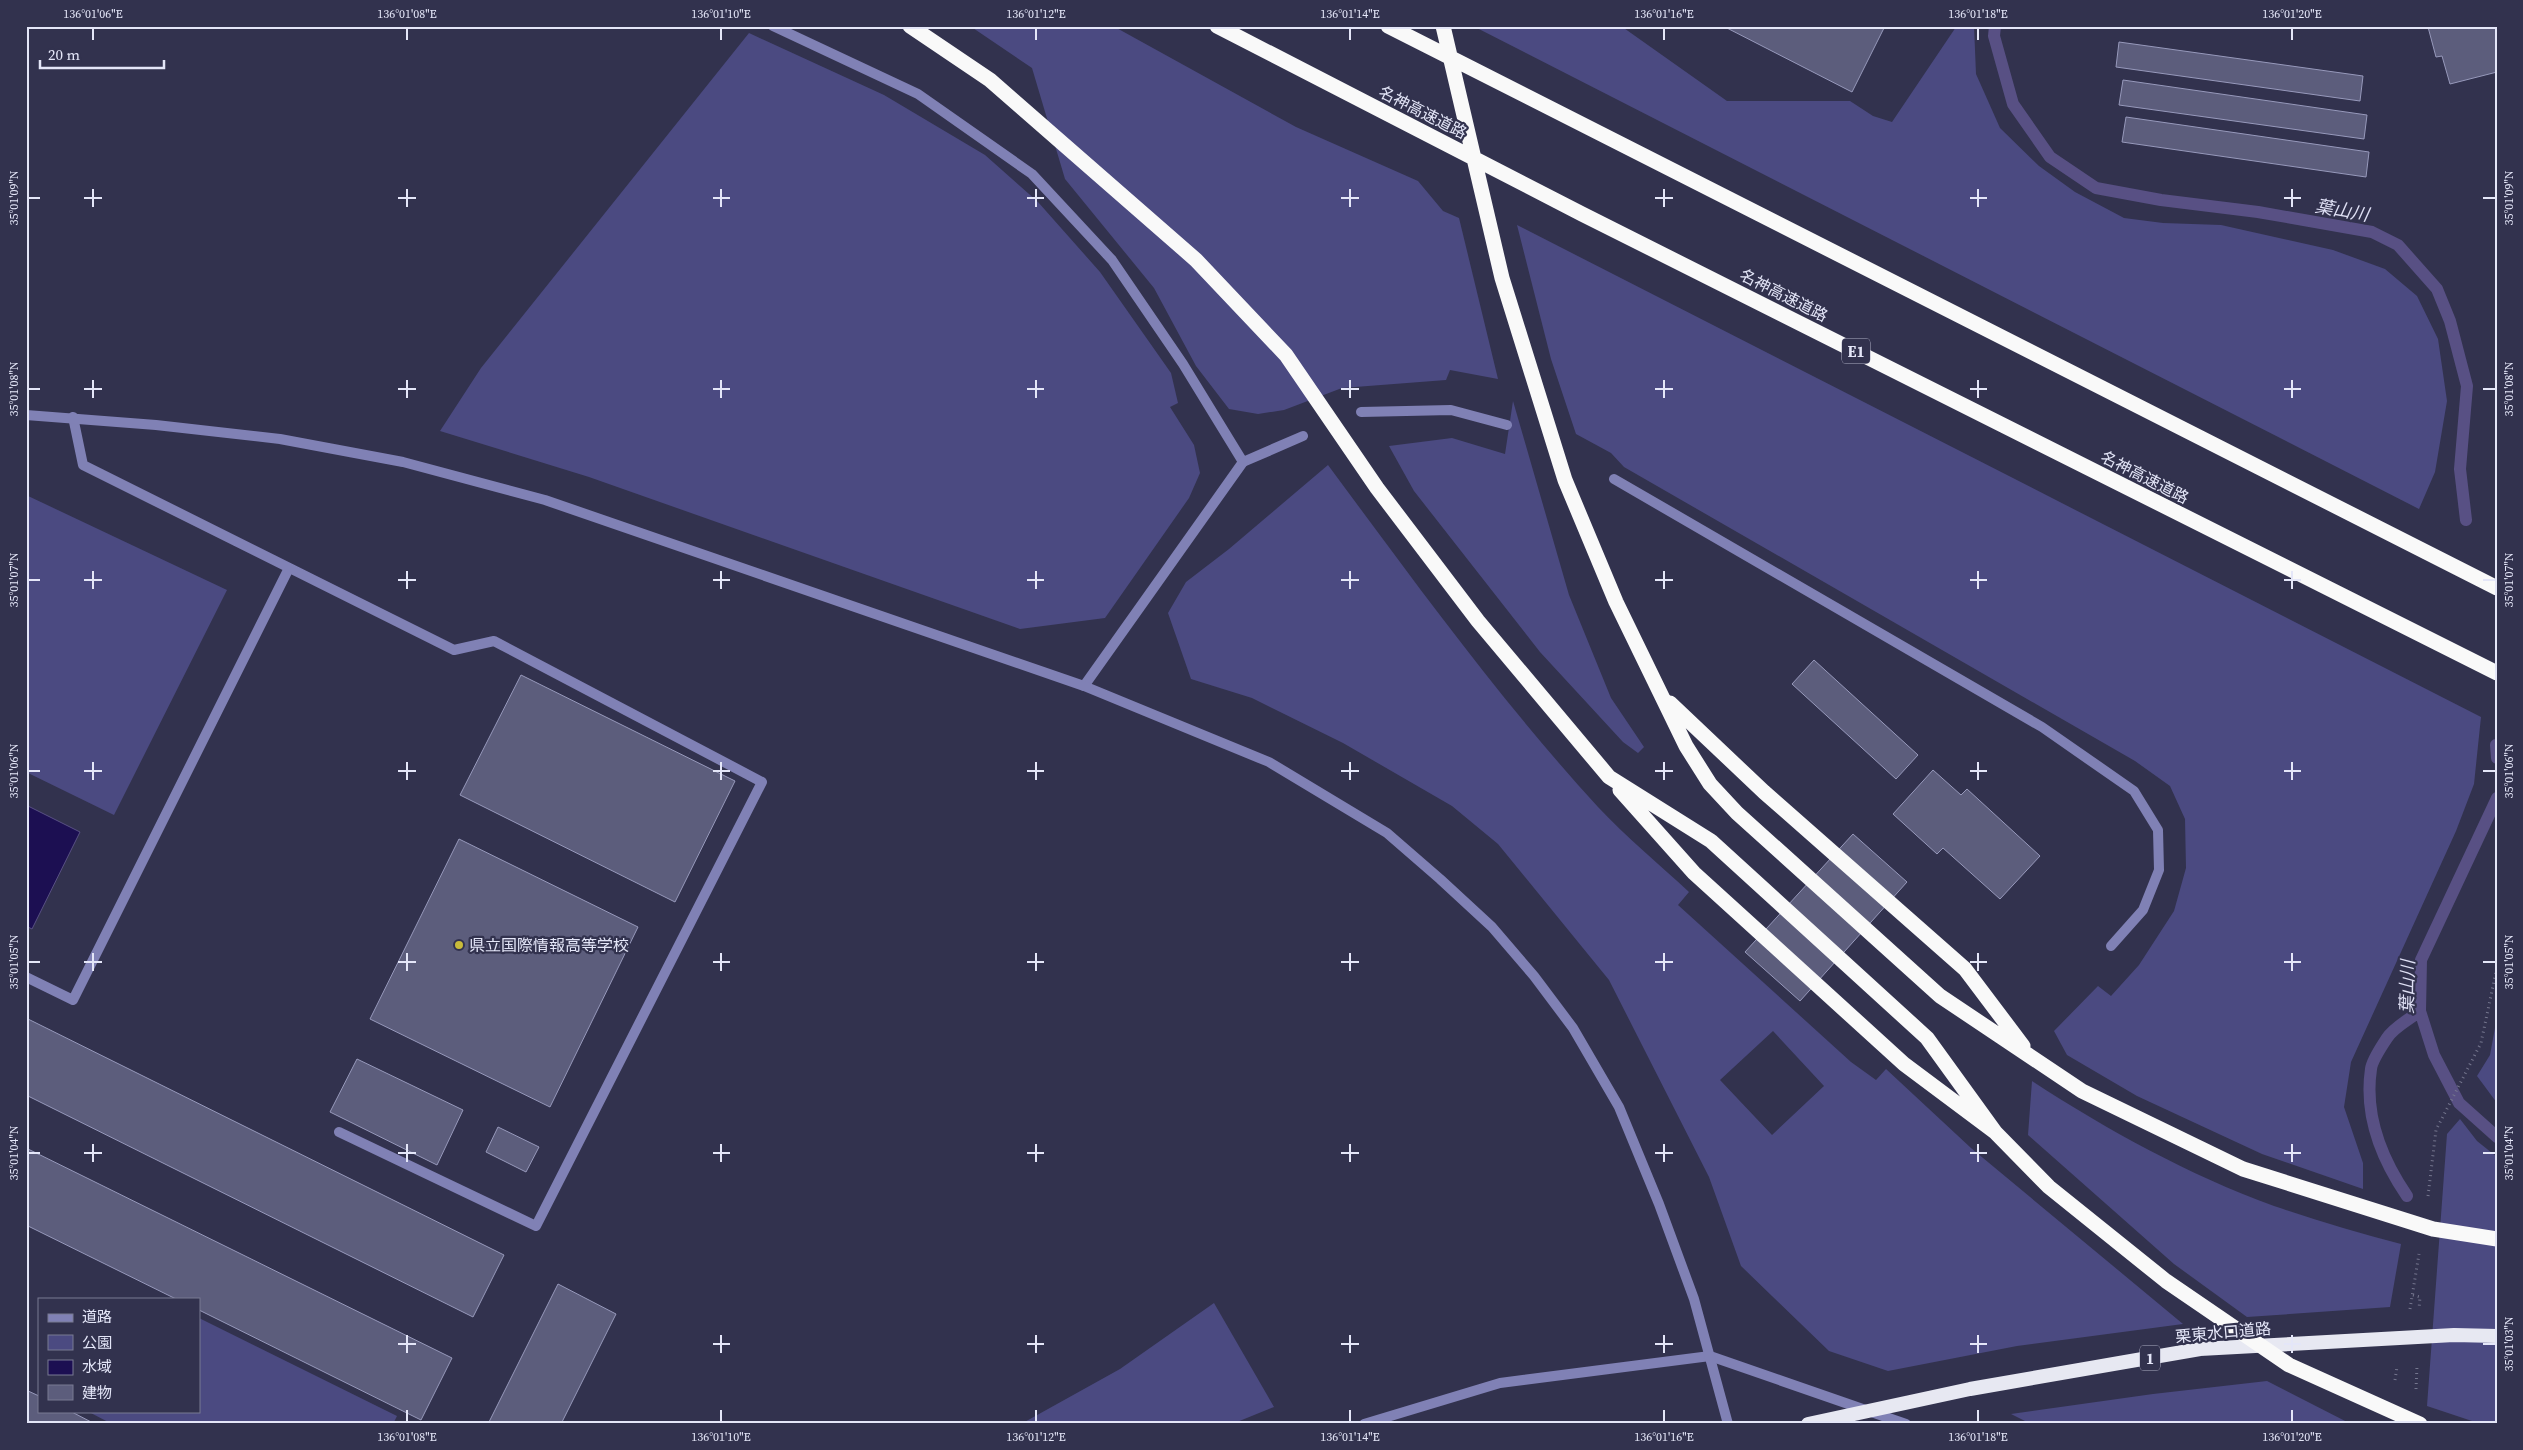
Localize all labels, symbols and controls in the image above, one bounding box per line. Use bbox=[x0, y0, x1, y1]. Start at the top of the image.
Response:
text: 136°01'06"E bbox=[63, 6, 123, 22]
text: 136°01'08"E bbox=[377, 6, 437, 22]
text: 136°01'10"E bbox=[691, 6, 751, 22]
text: 136°01'12"E bbox=[1006, 6, 1066, 22]
text: 136°01'14"E bbox=[1320, 6, 1380, 22]
text: 136°01'16"E bbox=[1634, 6, 1694, 22]
text: 136°01'18"E bbox=[1948, 6, 2008, 22]
text: 136°01'20"E bbox=[2262, 6, 2322, 22]
scale bar bbox=[40, 38, 164, 70]
text: 20 m bbox=[48, 44, 80, 65]
street label: 名神高速道路 bbox=[1375, 80, 1471, 144]
text: 35°01'09"N bbox=[6, 170, 22, 226]
text: 35°01'09"N bbox=[2501, 170, 2517, 226]
water label: 葉山川 bbox=[2313, 193, 2373, 227]
street label: 名神高速道路 bbox=[1736, 263, 1832, 327]
road number: E1 bbox=[1842, 338, 1870, 364]
text: 35°01'08"N bbox=[6, 361, 22, 417]
text: 35°01'08"N bbox=[2501, 361, 2517, 417]
street label: 名神高速道路 bbox=[2097, 445, 2193, 509]
text: 35°01'07"N bbox=[6, 552, 22, 608]
text: 35°01'07"N bbox=[2501, 552, 2517, 608]
text: 35°01'06"N bbox=[6, 743, 22, 799]
text: 35°01'06"N bbox=[2501, 743, 2517, 799]
text: 35°01'05"N bbox=[6, 934, 22, 990]
place label: 県立国際情報高等学校 bbox=[469, 934, 629, 956]
text: 35°01'05"N bbox=[2501, 934, 2517, 990]
marker: 県立国際情報高等学校 bbox=[453, 939, 465, 951]
water label: 葉山川 bbox=[2394, 958, 2420, 1014]
text: 35°01'04"N bbox=[6, 1125, 22, 1181]
text: 35°01'04"N bbox=[2501, 1125, 2517, 1181]
legend bbox=[38, 1298, 200, 1412]
text: 道路 bbox=[82, 1306, 112, 1327]
text: 35°01'03"N bbox=[2501, 1316, 2517, 1372]
street label: 栗東水口道路 bbox=[2174, 1317, 2272, 1347]
text: 公園 bbox=[82, 1332, 112, 1353]
road number: 1 bbox=[2140, 1346, 2160, 1370]
text: 水域 bbox=[82, 1356, 112, 1377]
text: 建物 bbox=[82, 1382, 112, 1403]
text: 136°01'08"E bbox=[377, 1429, 437, 1445]
text: 136°01'10"E bbox=[691, 1429, 751, 1445]
text: 136°01'12"E bbox=[1006, 1429, 1066, 1445]
text: 136°01'14"E bbox=[1320, 1429, 1380, 1445]
text: 136°01'16"E bbox=[1634, 1429, 1694, 1445]
text: 136°01'18"E bbox=[1948, 1429, 2008, 1445]
text: 136°01'20"E bbox=[2262, 1429, 2322, 1445]

